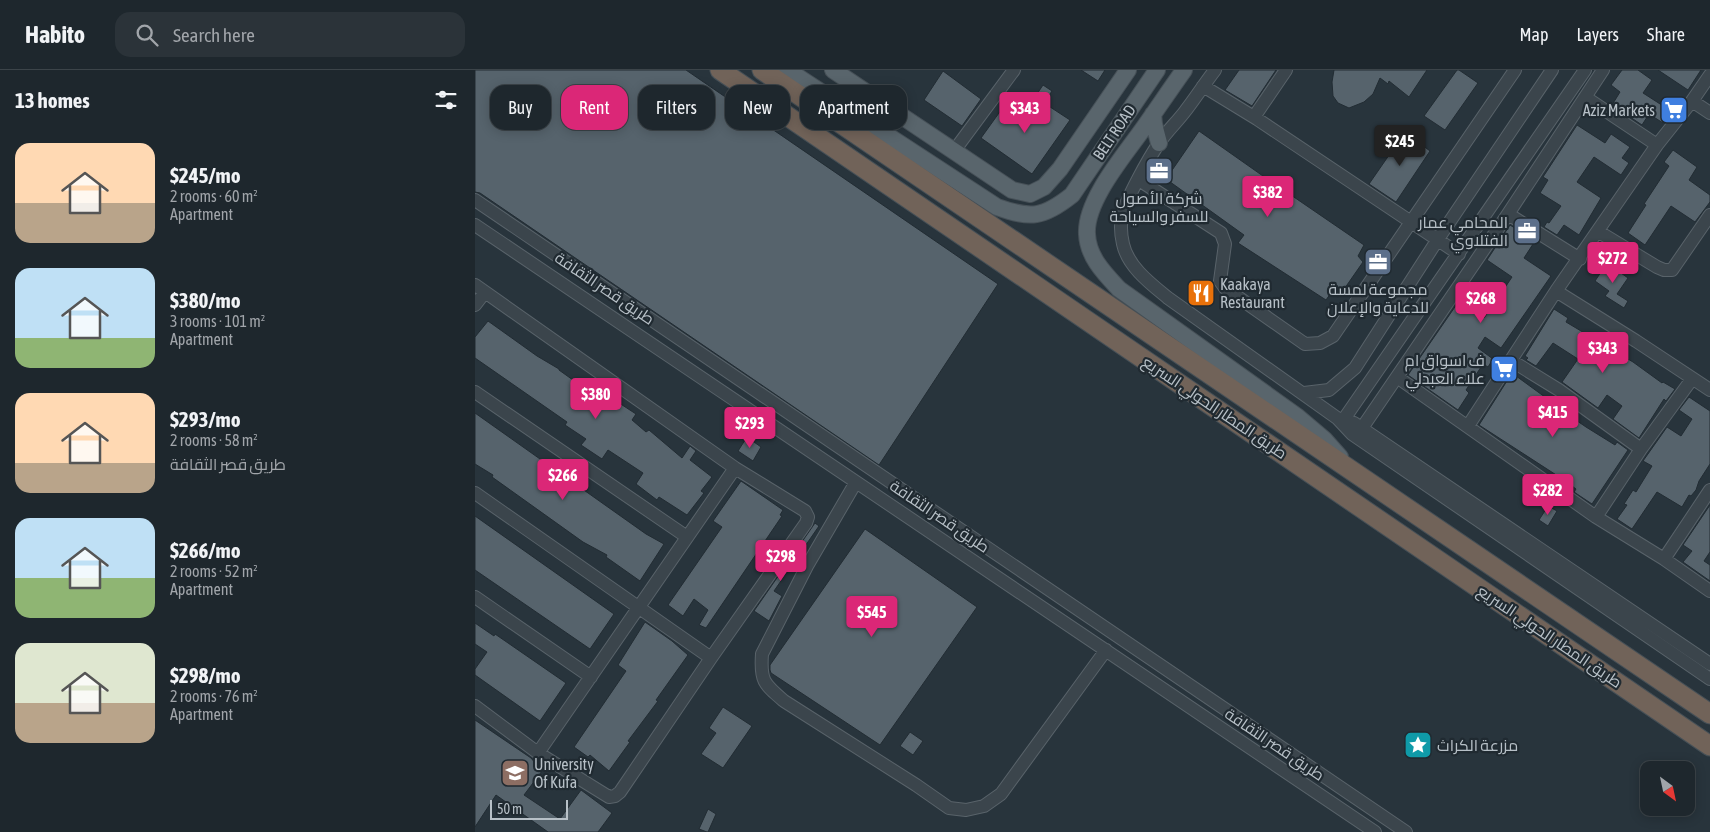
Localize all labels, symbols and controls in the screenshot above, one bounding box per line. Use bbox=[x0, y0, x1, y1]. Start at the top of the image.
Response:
search box bbox=[115, 12, 465, 57]
text: Habito bbox=[25, 21, 85, 48]
icon: search bbox=[133, 21, 161, 49]
text: Search here bbox=[173, 24, 255, 46]
text: Map bbox=[1519, 24, 1548, 45]
text: Layers bbox=[1576, 24, 1619, 45]
text: Share bbox=[1647, 24, 1685, 45]
chip: Buy bbox=[490, 85, 551, 130]
chip: Rent bbox=[561, 85, 628, 130]
chip: Filters bbox=[638, 85, 715, 130]
chip: New bbox=[725, 85, 790, 130]
chip: Apartment bbox=[800, 85, 907, 130]
icon: filters bbox=[432, 86, 460, 114]
text: 13 homes bbox=[15, 88, 90, 112]
pin: $343 bbox=[995, 92, 1055, 134]
supermarket icon: Aziz Markets bbox=[1659, 95, 1689, 125]
text: $343 bbox=[1010, 99, 1040, 117]
street label: BELT ROAD bbox=[1089, 101, 1139, 163]
place label: Aziz Markets bbox=[1583, 101, 1655, 119]
pin: $245 bbox=[1370, 124, 1430, 167]
text: $245 bbox=[1385, 132, 1415, 150]
office icon: شركة الأصول للسفر والسياحة bbox=[1144, 156, 1174, 186]
icon: home bbox=[55, 163, 115, 223]
text: $245/mo bbox=[170, 163, 241, 187]
pin: $382 bbox=[1238, 176, 1298, 218]
text: $382 bbox=[1253, 183, 1283, 201]
text: 2 rooms · 60 m² bbox=[170, 187, 258, 205]
place label: شركة الأصول للسفر والسياحة bbox=[1109, 189, 1209, 226]
text: Apartment bbox=[170, 205, 233, 223]
place label: المحامي عمار الفتلاوي bbox=[1417, 213, 1508, 254]
office icon: المحامي عمار الفتلاوي bbox=[1512, 216, 1542, 246]
pin: $272 bbox=[1583, 242, 1643, 284]
office icon: مجموعة لمسة للدعاية والإعلان bbox=[1363, 247, 1393, 277]
street label: طريق قصر الثقافة bbox=[551, 248, 658, 330]
text: $272 bbox=[1598, 249, 1628, 267]
place label: Kaakaya Restaurant bbox=[1220, 275, 1285, 311]
restaurant icon: Kaakaya Restaurant bbox=[1186, 278, 1216, 308]
place label: مجموعة لمسة للدعاية والإعلان bbox=[1327, 280, 1429, 318]
pin: $268 bbox=[1451, 282, 1511, 324]
icon: home bbox=[55, 288, 115, 348]
text: $380/mo bbox=[170, 288, 241, 312]
text: $268 bbox=[1466, 289, 1496, 307]
text: 3 rooms · 101 m² bbox=[170, 312, 265, 330]
text: Apartment bbox=[170, 330, 233, 348]
pin: $343 bbox=[1573, 332, 1633, 374]
text: $343 bbox=[1588, 339, 1618, 357]
place label: ف اسواق ام علاء العبدلي bbox=[1405, 351, 1485, 392]
street label: طريق المطار الحولي السريع bbox=[1137, 352, 1291, 466]
supermarket icon: ف اسواق ام علاء العبدلي bbox=[1489, 354, 1519, 384]
pin: $380 bbox=[566, 378, 626, 420]
text: $380 bbox=[581, 385, 611, 403]
pin: $415 bbox=[1523, 396, 1583, 438]
text: $415 bbox=[1538, 403, 1568, 421]
pin: $293 bbox=[720, 406, 780, 449]
text: $293/mo bbox=[170, 407, 241, 431]
icon: home bbox=[55, 413, 115, 473]
text: $293 bbox=[735, 414, 765, 432]
text: 2 rooms · 58 m² bbox=[170, 431, 258, 449]
text: طريق قصر الثقافة bbox=[170, 455, 286, 473]
pin: $266 bbox=[533, 458, 593, 501]
text: $266 bbox=[548, 466, 578, 484]
pin: $282 bbox=[1518, 474, 1578, 516]
street label: طريق قصر الثقافة bbox=[886, 476, 993, 558]
text: $282 bbox=[1533, 481, 1563, 499]
icon: home bbox=[55, 538, 115, 598]
text: $266/mo bbox=[170, 538, 241, 562]
pin: $298 bbox=[751, 540, 811, 582]
text: $298 bbox=[766, 547, 796, 565]
text: 2 rooms · 52 m² bbox=[170, 562, 258, 580]
text: Apartment bbox=[170, 580, 233, 598]
street label: طريق المطار الحولي السريع bbox=[1472, 581, 1626, 695]
pin: $545 bbox=[842, 596, 902, 638]
text: $545 bbox=[857, 603, 887, 621]
icon: home bbox=[55, 663, 115, 723]
text: $298/mo bbox=[170, 663, 241, 687]
text: 2 rooms · 76 m² bbox=[170, 687, 258, 705]
street label: طريق قصر الثقافة bbox=[1221, 704, 1328, 786]
text: Apartment bbox=[170, 705, 233, 723]
place icon: مزرعة الكراث bbox=[1403, 730, 1433, 760]
place label: مزرعة الكراث bbox=[1437, 736, 1518, 755]
place label: University Of Kufa bbox=[534, 755, 594, 791]
school or university icon: University Of Kufa bbox=[500, 758, 530, 788]
north arrow bbox=[1640, 761, 1695, 816]
map controls bbox=[1640, 761, 1695, 816]
scale bar bbox=[490, 797, 567, 820]
text: 50 m bbox=[497, 801, 522, 817]

